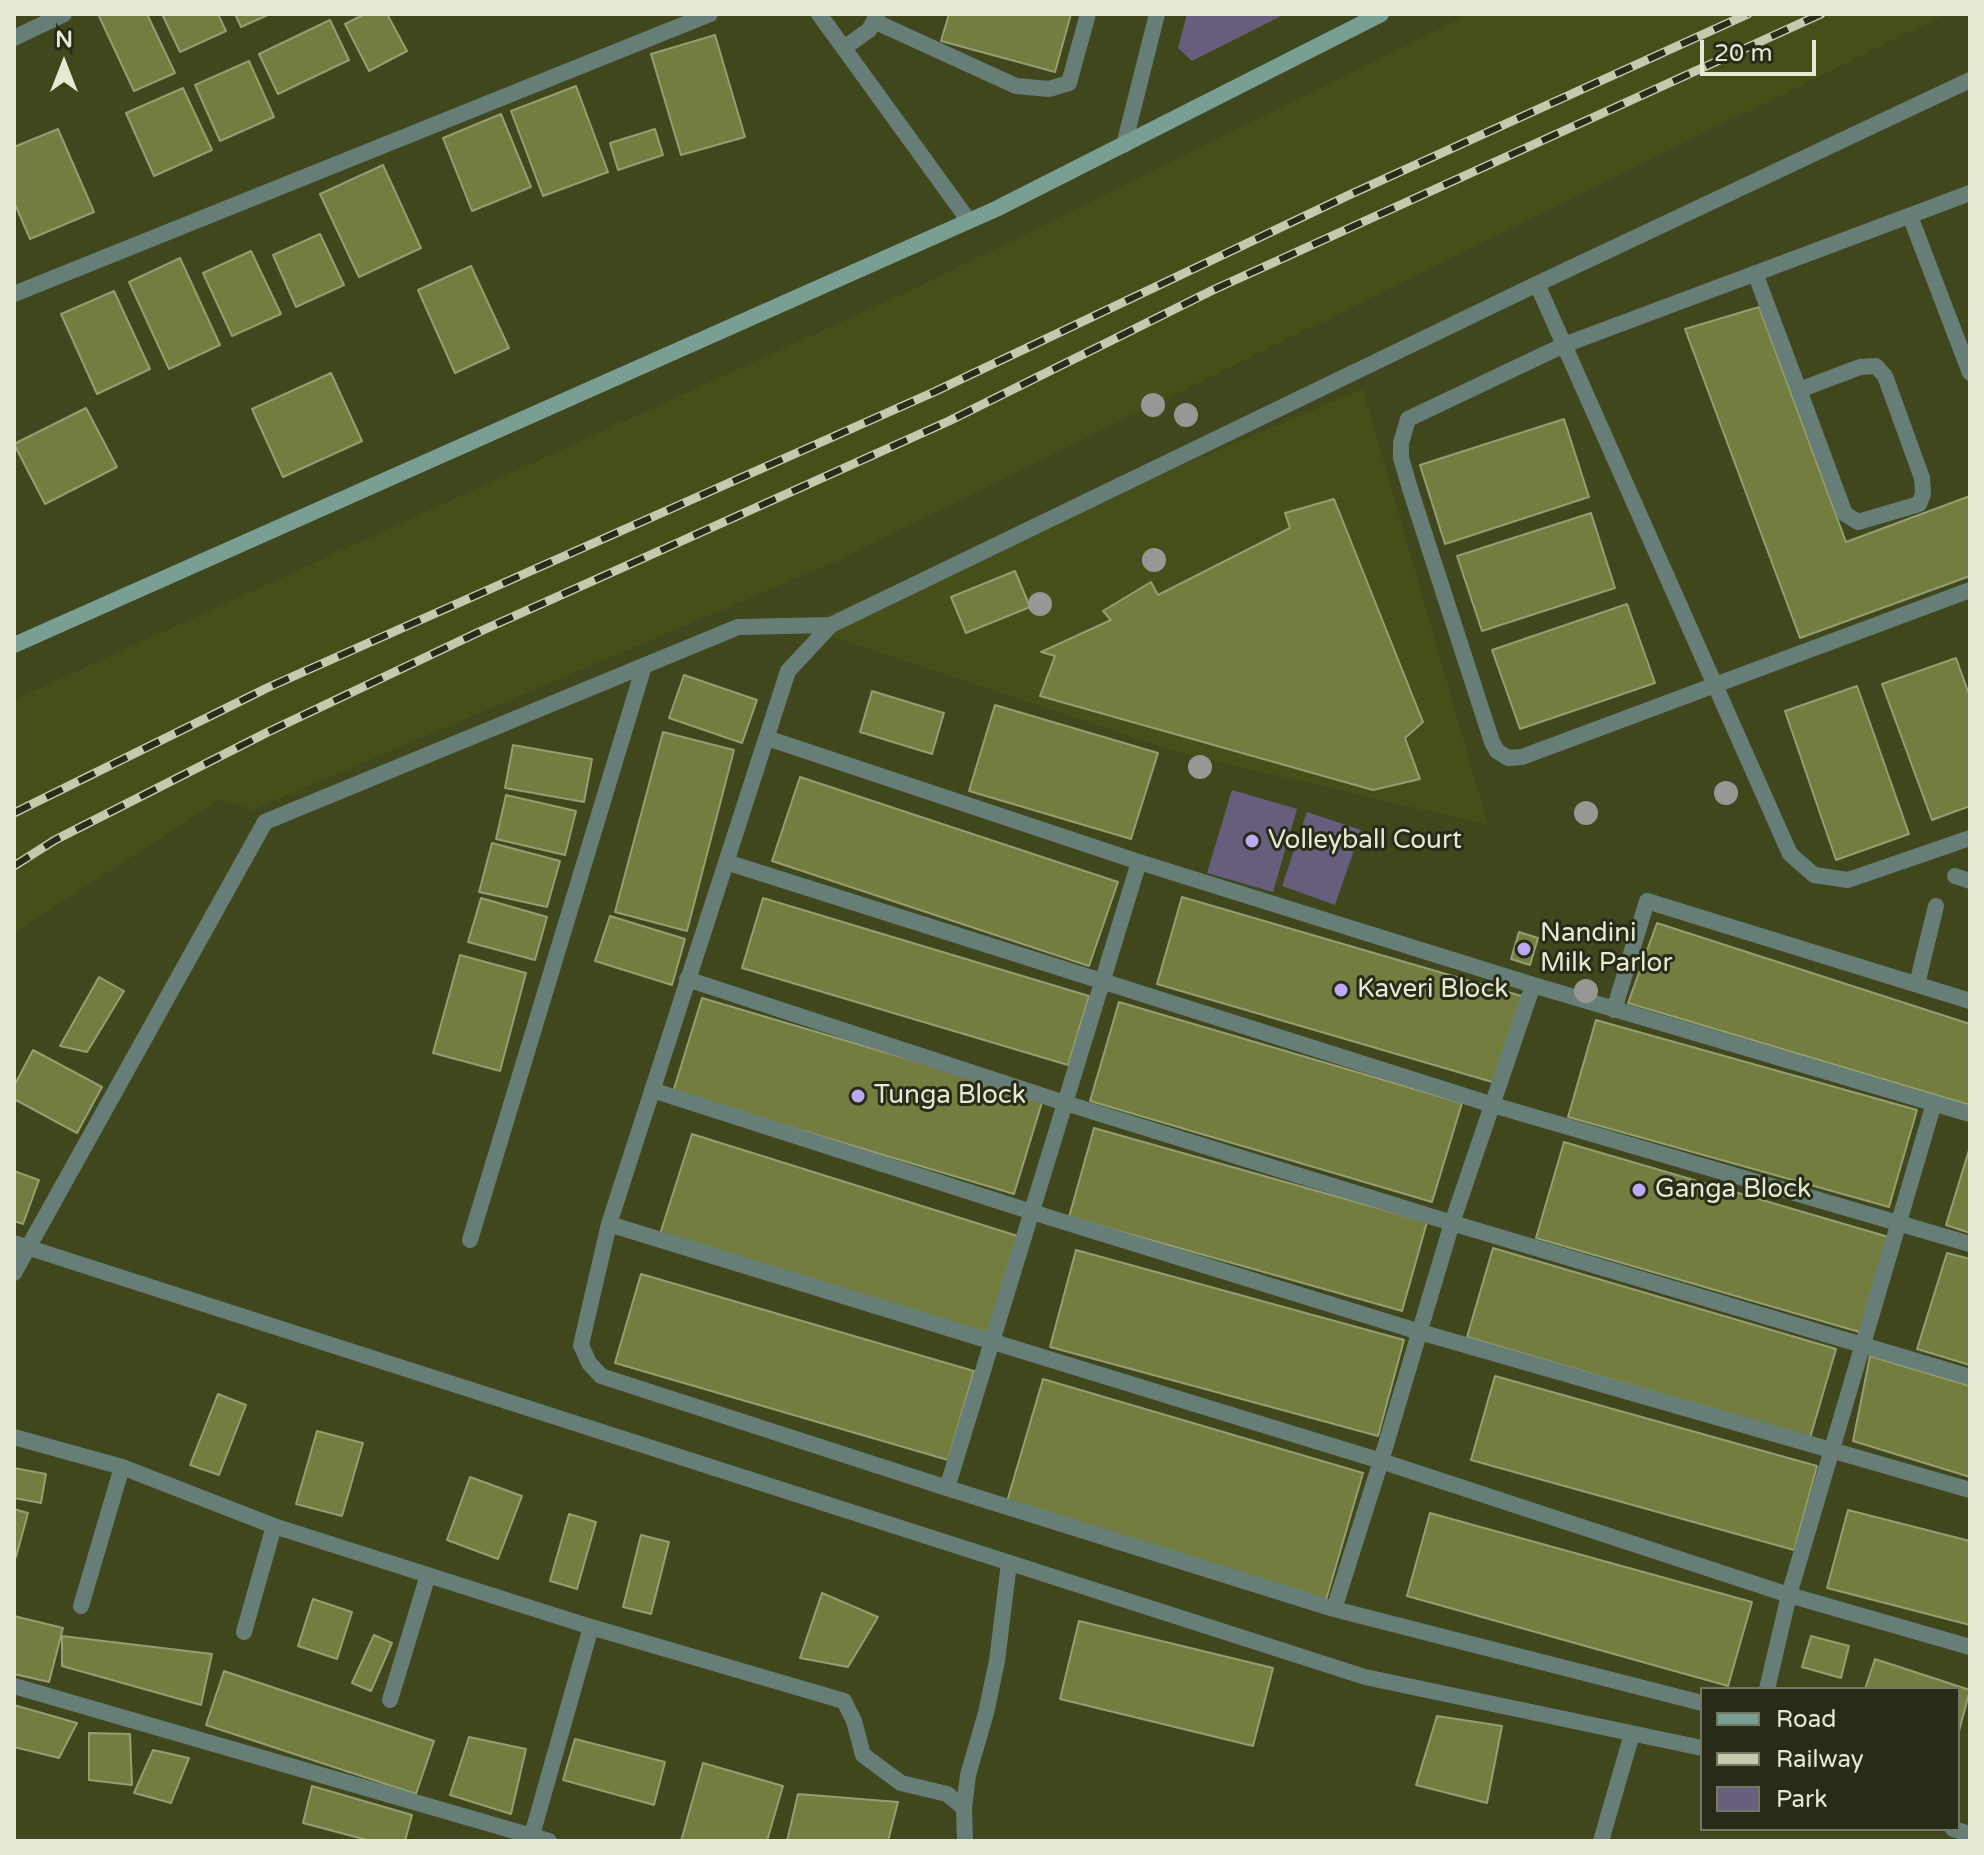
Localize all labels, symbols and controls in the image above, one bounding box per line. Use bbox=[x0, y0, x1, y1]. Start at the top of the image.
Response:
north arrow bbox=[24, 24, 104, 104]
scale bar bbox=[1704, 24, 1820, 74]
text: N bbox=[55, 27, 73, 53]
text: 20 m bbox=[1714, 39, 1772, 68]
place label: Volleyball Court bbox=[1268, 825, 1462, 857]
marker: Volleyball Court bbox=[1243, 832, 1261, 850]
place label: Nandini Milk Parlor bbox=[1540, 918, 1672, 980]
marker: Nandini Milk Parlor bbox=[1515, 940, 1533, 958]
place label: Kaveri Block bbox=[1357, 974, 1508, 1006]
marker: Kaveri Block bbox=[1332, 981, 1350, 999]
place label: Tunga Block bbox=[874, 1080, 1026, 1112]
marker: Tunga Block bbox=[849, 1087, 867, 1105]
place label: Ganga Block bbox=[1655, 1174, 1811, 1206]
marker: Ganga Block bbox=[1630, 1181, 1648, 1199]
legend bbox=[1700, 1687, 1960, 1831]
text: Road bbox=[1776, 1705, 1836, 1734]
text: Railway bbox=[1776, 1745, 1864, 1774]
text: Park bbox=[1776, 1785, 1827, 1814]

